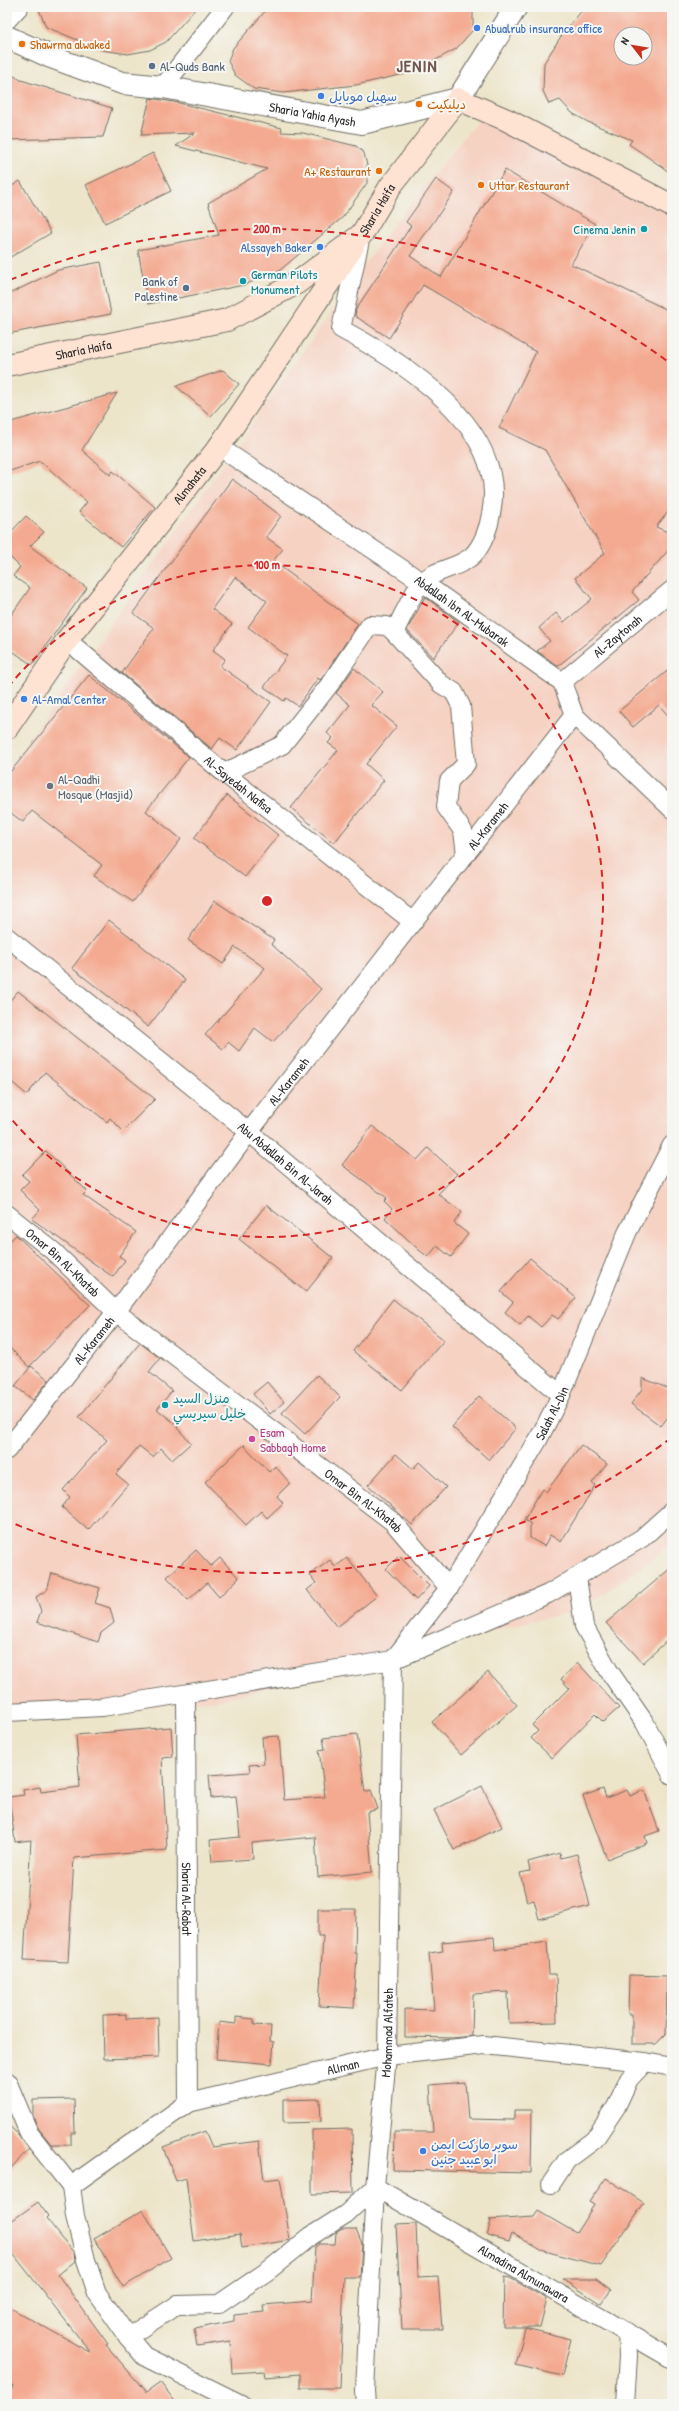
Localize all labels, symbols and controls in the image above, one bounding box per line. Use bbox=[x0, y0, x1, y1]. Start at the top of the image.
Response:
place label: Abualrub insurance office bbox=[485, 19, 602, 37]
marker: Abualrub insurance office bbox=[472, 23, 482, 33]
north arrow bbox=[613, 26, 653, 66]
place label: Shawrma alwaked bbox=[30, 35, 110, 53]
text: N bbox=[617, 35, 632, 47]
marker: Shawrma alwaked bbox=[17, 39, 27, 49]
district label: JENIN bbox=[397, 54, 437, 77]
place label: Al-Quds Bank bbox=[160, 57, 225, 75]
marker: Al-Quds Bank bbox=[147, 61, 157, 71]
place label: سهيل موبايل bbox=[329, 87, 397, 105]
marker: سهيل موبايل bbox=[316, 91, 326, 101]
place label: ديليكيت bbox=[427, 95, 466, 113]
street label: Sharia Yahia Ayash bbox=[268, 97, 358, 131]
marker: ديليكيت bbox=[414, 99, 424, 109]
place label: A+ Restaurant bbox=[304, 162, 372, 180]
marker: A+ Restaurant bbox=[374, 166, 384, 176]
place label: Uttar Restaurant bbox=[489, 176, 570, 194]
street label: Sharia Haifa bbox=[355, 180, 399, 238]
marker: Uttar Restaurant bbox=[476, 180, 486, 190]
text: 200 m bbox=[253, 220, 281, 237]
place label: Cinema Jenin bbox=[573, 220, 636, 238]
marker: Cinema Jenin bbox=[639, 224, 649, 234]
place label: Alssayeh Baker bbox=[241, 238, 312, 256]
marker: Alssayeh Baker bbox=[315, 242, 325, 252]
place label: German Pilots Monument bbox=[251, 265, 318, 298]
place label: Bank of Palestine bbox=[135, 272, 178, 305]
marker: German Pilots Monument bbox=[238, 276, 248, 286]
marker: Bank of Palestine bbox=[181, 283, 191, 293]
street label: Sharia Haifa bbox=[54, 335, 113, 364]
street label: Almahata bbox=[169, 462, 210, 508]
text: 100 m bbox=[254, 556, 280, 573]
street label: Abdallah Ibn Al-Mubarak bbox=[411, 571, 514, 651]
street label: Al-Zaytonah bbox=[589, 610, 646, 661]
place label: Al-Amal Center bbox=[32, 690, 107, 708]
marker: Al-Amal Center bbox=[19, 694, 29, 704]
street label: Al-Sayedah Nafisa bbox=[200, 751, 276, 817]
place label: Al-Qadhi Mosque (Masjid) bbox=[58, 770, 133, 803]
marker: Al-Qadhi Mosque (Masjid) bbox=[45, 781, 55, 791]
street label: Al-Karameh bbox=[463, 797, 513, 854]
centre of rings bbox=[260, 894, 274, 908]
street label: Al-Karameh bbox=[264, 1053, 313, 1109]
street label: Abu Abdallah Bin Al-Jarah bbox=[234, 1118, 338, 1209]
street label: Omar Bin Al-Khatab bbox=[22, 1224, 104, 1301]
street label: Al-Karameh bbox=[69, 1312, 119, 1368]
street label: Salah Al-Din bbox=[530, 1383, 573, 1443]
place label: منزل السيد خليل سيريسي bbox=[173, 1389, 246, 1425]
marker: منزل السيد خليل سيريسي bbox=[160, 1400, 170, 1410]
place label: Esam Sabbagh Home bbox=[260, 1423, 326, 1456]
marker: Esam Sabbagh Home bbox=[247, 1434, 257, 1444]
street label: Omar Bin Al-Khatab bbox=[321, 1464, 407, 1536]
street label: Sharia Al-Rabat bbox=[178, 1862, 196, 1936]
street label: Mohammad Alfateh bbox=[376, 1988, 397, 2078]
street label: AlIman bbox=[325, 2054, 361, 2079]
place label: سوبر ماركت ايمن ابو عبيد جنين bbox=[431, 2135, 518, 2168]
marker: سوبر ماركت ايمن ابو عبيد جنين bbox=[418, 2146, 428, 2156]
street label: Almadina Almunawara bbox=[475, 2240, 572, 2307]

